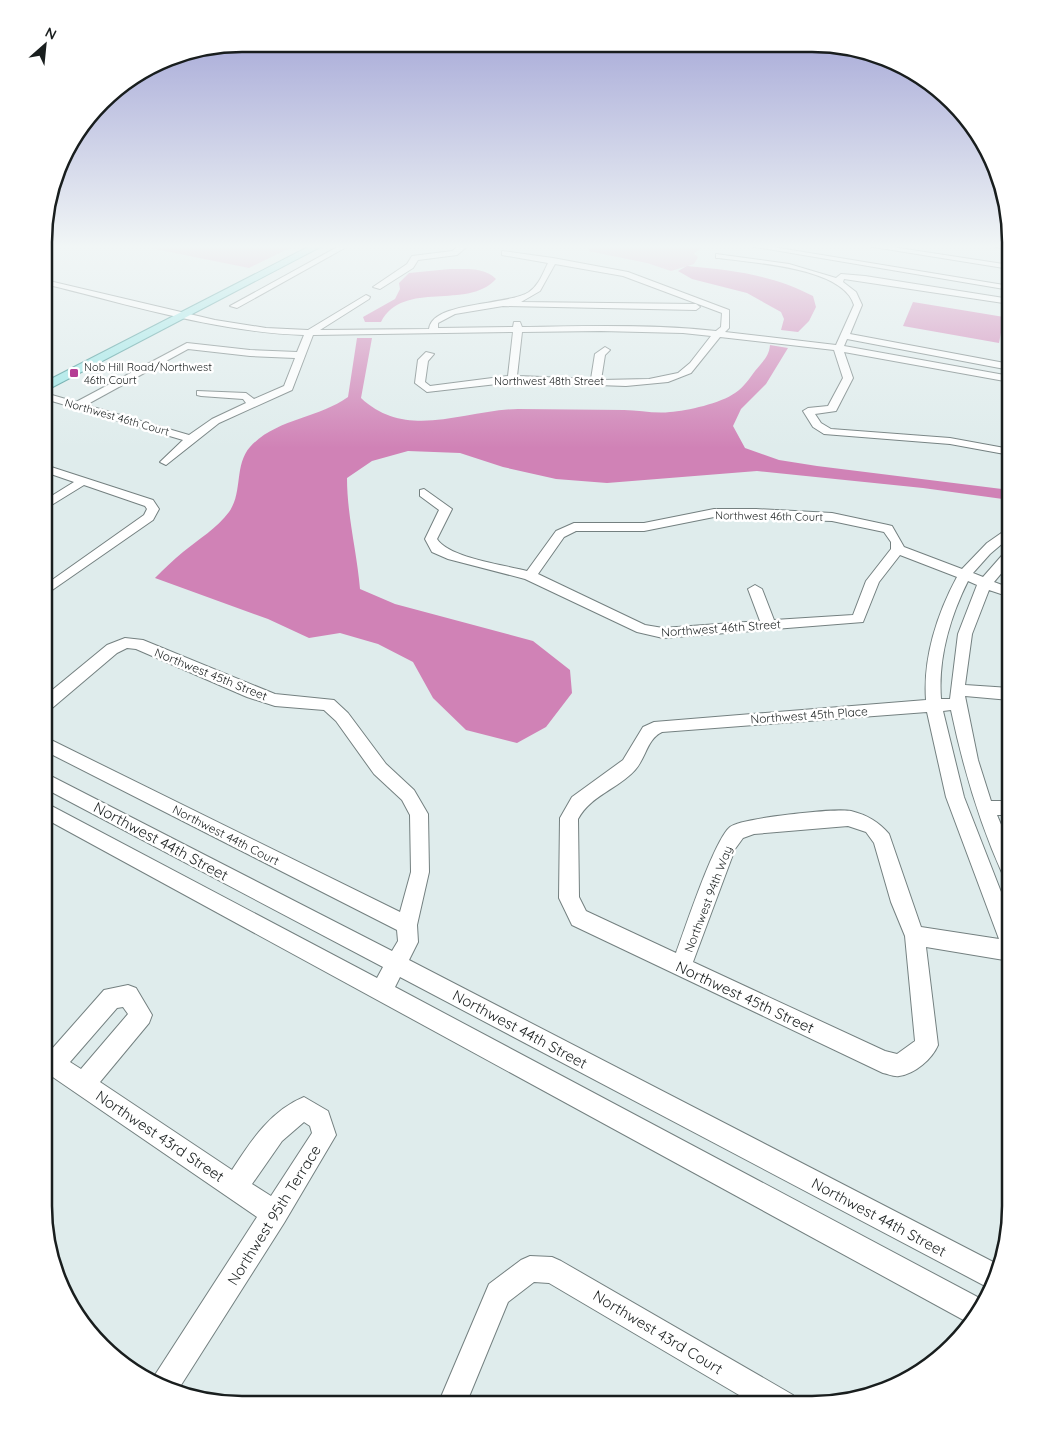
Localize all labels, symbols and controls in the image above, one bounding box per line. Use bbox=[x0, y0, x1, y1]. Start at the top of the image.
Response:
north arrow bbox=[20, 20, 70, 70]
text: N bbox=[42, 23, 60, 44]
place label: Nob Hill Road/Northwest 46th Court bbox=[84, 360, 212, 387]
marker: Nob Hill Road/Northwest 46th Court bbox=[68, 367, 80, 379]
street label: Northwest 48th Street bbox=[494, 374, 604, 388]
street label: Northwest 46th Court bbox=[63, 395, 171, 439]
street label: Northwest 46th Court bbox=[715, 508, 823, 524]
street label: Northwest 46th Street bbox=[661, 616, 781, 640]
street label: Northwest 45th Street bbox=[152, 645, 270, 703]
street label: Northwest 45th Place bbox=[750, 703, 868, 727]
street label: Northwest 44th Street bbox=[90, 797, 232, 885]
street label: Northwest 44th Court bbox=[170, 802, 282, 868]
street label: Northwest 94th Way bbox=[681, 844, 735, 954]
street label: Northwest 45th Street bbox=[673, 957, 817, 1037]
street label: Northwest 44th Street bbox=[449, 985, 591, 1073]
street label: Northwest 43rd Street bbox=[92, 1086, 228, 1186]
street label: Northwest 95th Terrace bbox=[223, 1141, 325, 1289]
street label: Northwest 44th Street bbox=[808, 1173, 950, 1261]
street label: Northwest 43rd Court bbox=[590, 1286, 726, 1378]

